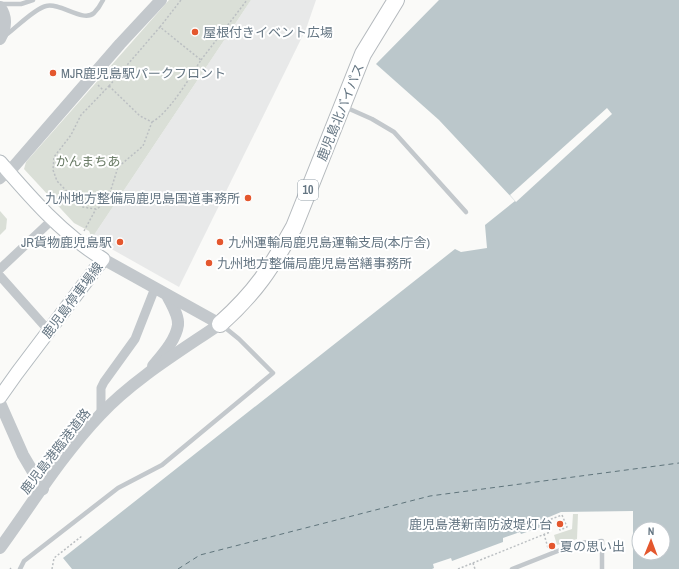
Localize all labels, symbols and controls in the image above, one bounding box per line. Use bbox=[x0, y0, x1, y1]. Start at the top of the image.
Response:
place label: 屋根付きイベント広場 bbox=[203, 24, 333, 41]
marker: 屋根付きイベント広場 bbox=[190, 27, 200, 37]
street label: 鹿児島北バイパス bbox=[313, 61, 368, 163]
place label: MJR鹿児島駅パークフロント bbox=[61, 65, 226, 82]
marker: MJR鹿児島駅パークフロント bbox=[48, 68, 58, 78]
park label: かんまちあ bbox=[55, 153, 121, 170]
road number: 10 bbox=[298, 180, 318, 200]
place label: 九州地方整備局鹿児島国道事務所 bbox=[45, 190, 240, 207]
marker: 九州地方整備局鹿児島国道事務所 bbox=[243, 193, 253, 203]
place label: JR貨物鹿児島駅 bbox=[21, 234, 112, 251]
place label: 九州運輸局鹿児島運輸支局(本庁舎) bbox=[228, 234, 431, 251]
marker: JR貨物鹿児島駅 bbox=[115, 237, 125, 247]
marker: 九州運輸局鹿児島運輸支局(本庁舎) bbox=[215, 237, 225, 247]
place label: 九州地方整備局鹿児島営繕事務所 bbox=[217, 255, 412, 272]
marker: 九州地方整備局鹿児島営繕事務所 bbox=[204, 258, 214, 268]
street label: 鹿児島停車場線 bbox=[38, 259, 107, 342]
street label: 鹿児島港臨港道路 bbox=[17, 405, 94, 498]
place label: 鹿児島港新南防波堤灯台 bbox=[409, 516, 552, 533]
marker: 鹿児島港新南防波堤灯台 bbox=[555, 519, 565, 529]
north arrow bbox=[631, 521, 671, 561]
text: N bbox=[648, 524, 655, 538]
place label: 夏の思い出 bbox=[560, 538, 625, 555]
marker: 夏の思い出 bbox=[547, 541, 557, 551]

